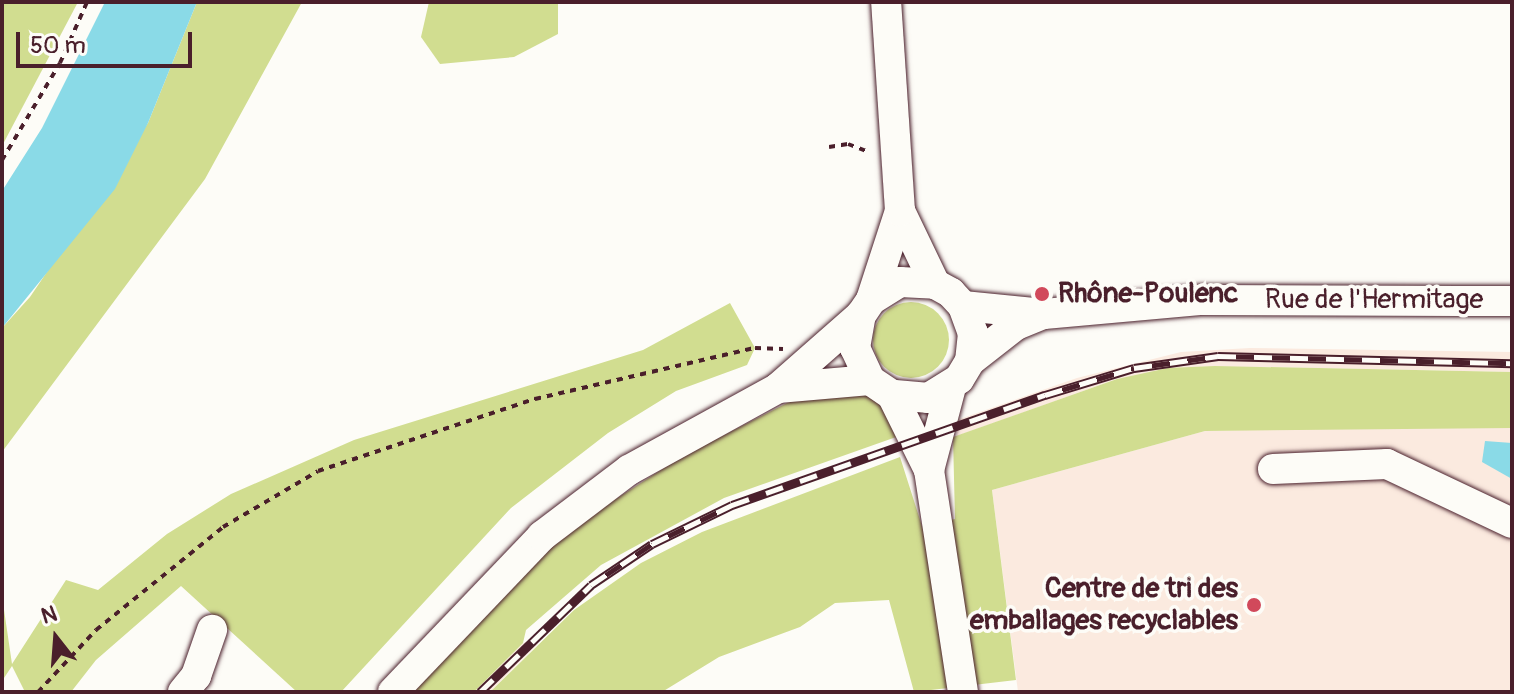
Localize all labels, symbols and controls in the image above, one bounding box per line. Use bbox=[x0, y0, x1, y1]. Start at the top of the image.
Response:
scale bar bbox=[20, 16, 196, 66]
text: 50 m bbox=[30, 31, 86, 60]
place label: Rhône-Poulenc bbox=[1058, 277, 1238, 311]
street label: Rue de l'Hermitage bbox=[1265, 283, 1483, 317]
marker: Rhône-Poulenc bbox=[1033, 285, 1051, 303]
place label: Centre de tri des emballages recyclables bbox=[970, 572, 1238, 638]
marker: Centre de tri des emballages recyclables bbox=[1245, 596, 1263, 614]
north arrow bbox=[16, 598, 96, 678]
text: N bbox=[38, 599, 60, 631]

